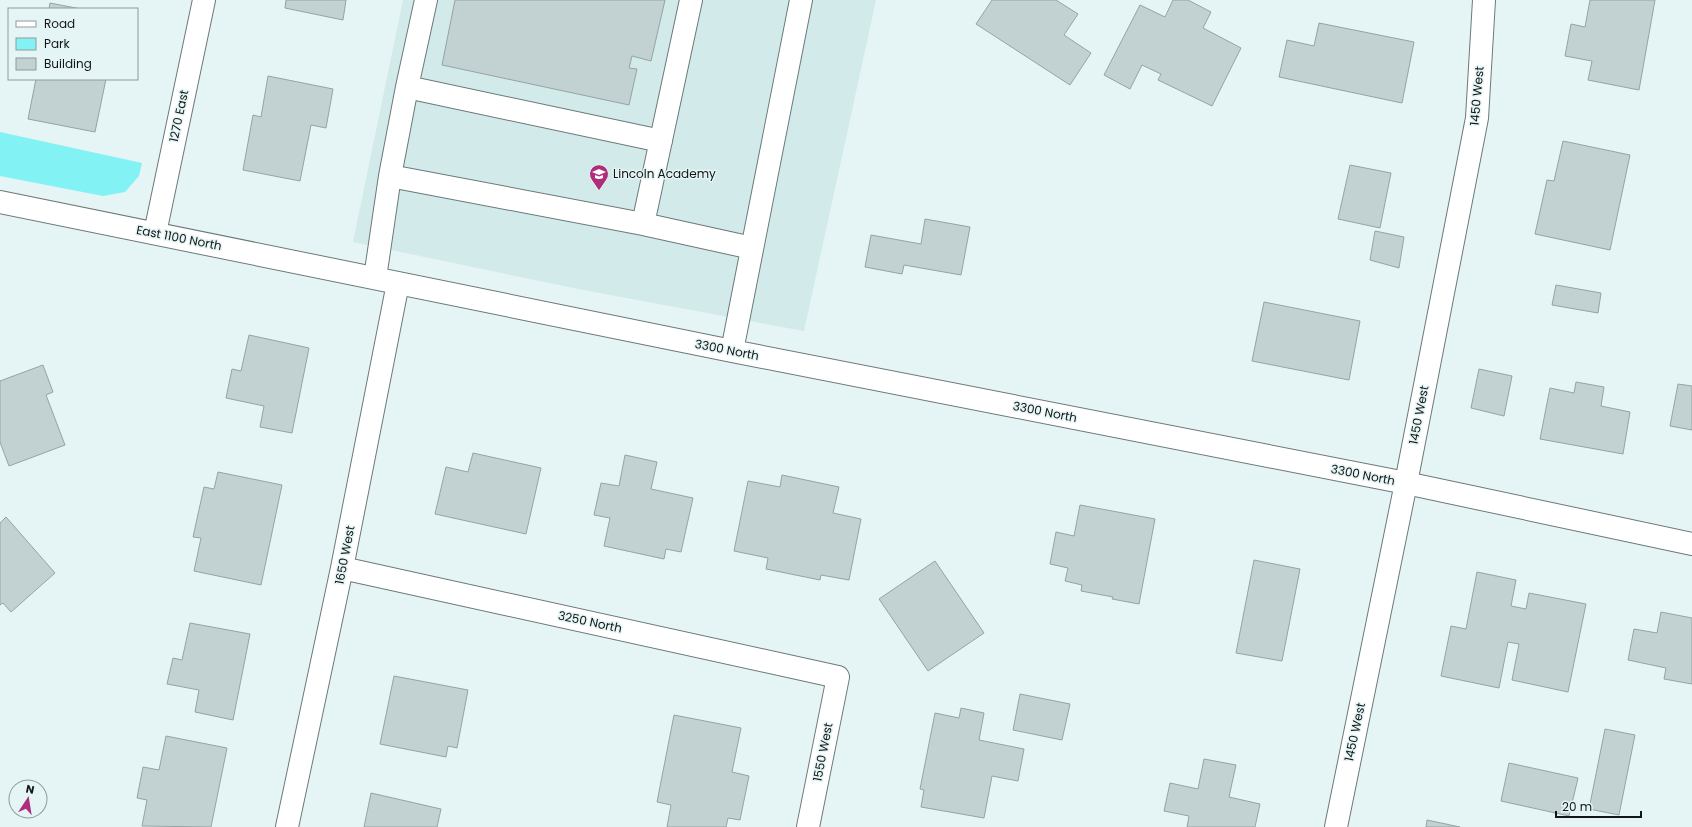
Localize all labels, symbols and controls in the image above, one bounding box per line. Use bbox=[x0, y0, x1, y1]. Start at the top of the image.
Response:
legend bbox=[8, 8, 138, 80]
text: Road bbox=[44, 15, 75, 32]
text: Park bbox=[44, 35, 71, 52]
text: Building bbox=[44, 55, 92, 72]
street label: 1450 West bbox=[1465, 66, 1488, 126]
street label: 1270 East bbox=[165, 88, 192, 144]
school or university icon: Lincoln Academy bbox=[588, 163, 610, 191]
place label: Lincoln Academy bbox=[613, 165, 716, 182]
street label: East 1100 North bbox=[135, 221, 223, 254]
street label: 3300 North bbox=[694, 335, 761, 364]
street label: 1450 West bbox=[1404, 384, 1433, 446]
street label: 3300 North bbox=[1012, 397, 1079, 426]
street label: 3300 North bbox=[1330, 460, 1397, 489]
street label: 1650 West bbox=[330, 524, 359, 586]
street label: 3250 North bbox=[557, 606, 624, 637]
street label: 1450 West bbox=[1340, 701, 1369, 763]
street label: 1550 West bbox=[808, 721, 837, 783]
north arrow bbox=[8, 779, 48, 819]
text: N bbox=[24, 781, 36, 798]
scale bar bbox=[1556, 793, 1641, 819]
text: 20 m bbox=[1562, 798, 1592, 815]

